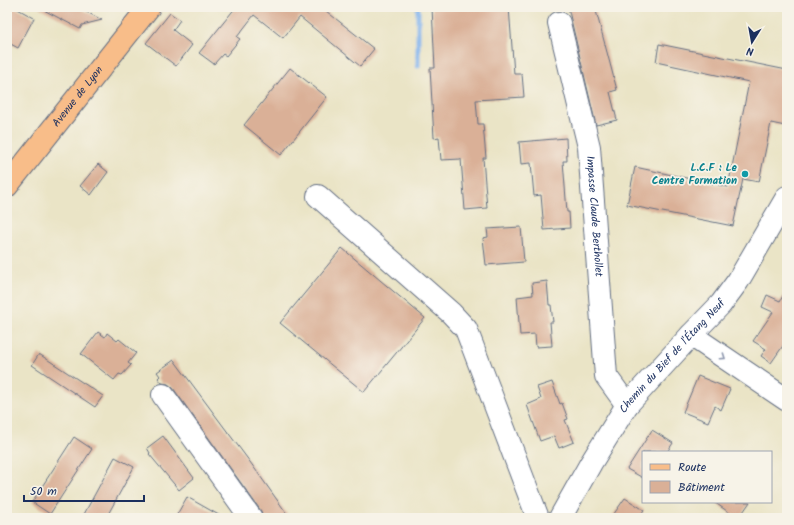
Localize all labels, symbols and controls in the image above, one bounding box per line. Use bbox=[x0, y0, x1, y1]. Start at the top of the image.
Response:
north arrow bbox=[732, 22, 772, 62]
text: N bbox=[745, 41, 755, 60]
street label: Avenue de Lyon bbox=[48, 62, 108, 131]
street label: Impasse Claude Berthollet bbox=[581, 155, 608, 278]
place label: L.C.F : Le Centre Formation bbox=[652, 159, 738, 190]
marker: L.C.F : Le Centre Formation bbox=[740, 169, 750, 179]
street label: Chemin du Bief de l'Étang Neuf bbox=[615, 294, 731, 417]
one-way arrow bbox=[719, 352, 726, 360]
legend bbox=[642, 451, 772, 503]
text: Route bbox=[678, 458, 707, 477]
scale bar bbox=[24, 477, 144, 503]
text: Bâtiment bbox=[678, 478, 725, 497]
text: 50 m bbox=[30, 482, 57, 501]

